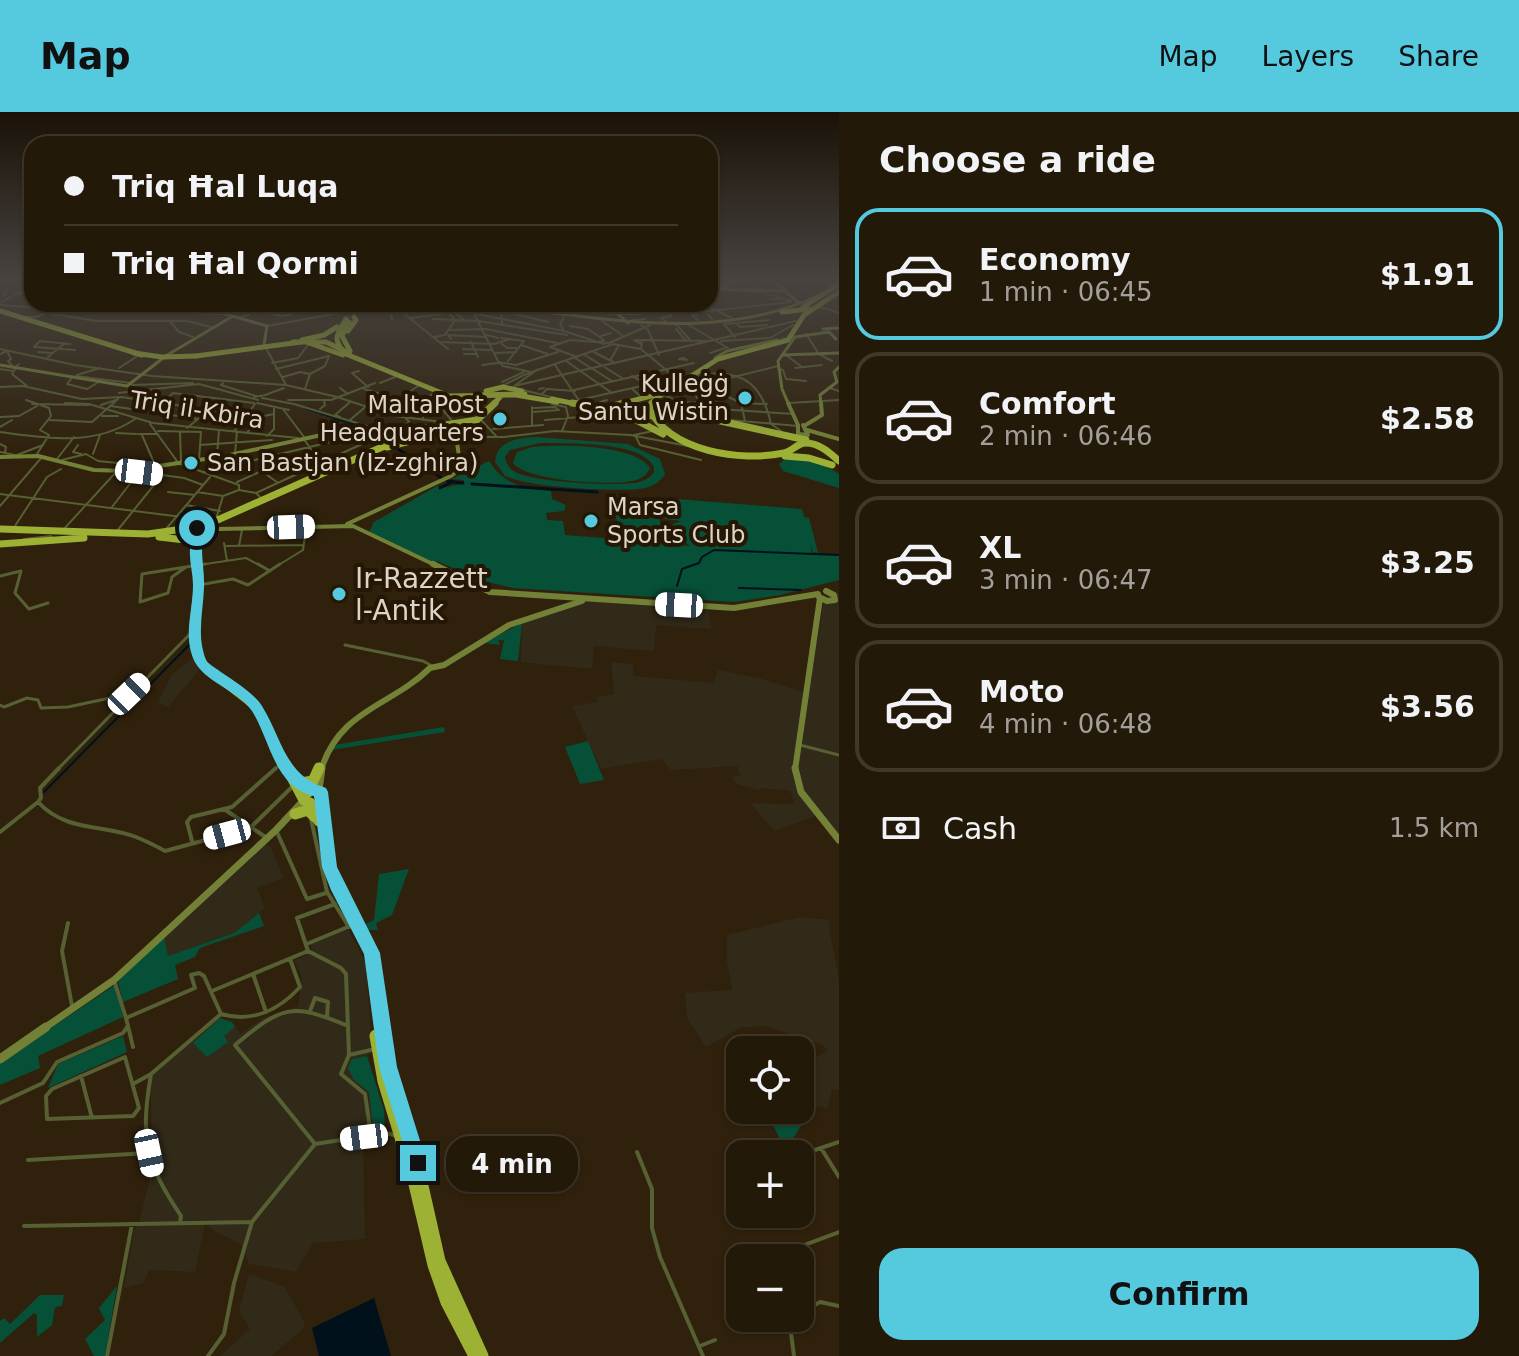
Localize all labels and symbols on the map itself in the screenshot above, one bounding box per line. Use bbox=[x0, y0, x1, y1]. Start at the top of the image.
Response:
place label: Kulleġġ Santu Wistin bbox=[578, 370, 729, 426]
street label: Triq il-Kbira bbox=[127, 385, 266, 434]
marker: Kulleġġ Santu Wistin bbox=[736, 389, 754, 407]
place label: MaltaPost Headquarters bbox=[320, 391, 484, 447]
marker: MaltaPost Headquarters bbox=[491, 410, 509, 428]
place label: San Bastjan (Iz-zghira) bbox=[207, 449, 478, 477]
marker: San Bastjan (Iz-zghira) bbox=[182, 454, 200, 472]
car bbox=[114, 457, 164, 487]
place label: Marsa Sports Club bbox=[607, 493, 745, 549]
route start bbox=[179, 510, 215, 546]
marker: Marsa Sports Club bbox=[582, 512, 600, 530]
car bbox=[267, 514, 315, 540]
place label: Ir-Razzett l-Antik bbox=[355, 562, 488, 627]
marker: Ir-Razzett l-Antik bbox=[330, 585, 348, 603]
car bbox=[654, 592, 704, 618]
car bbox=[103, 669, 155, 719]
car bbox=[201, 816, 253, 852]
car bbox=[339, 1122, 389, 1152]
car bbox=[132, 1127, 166, 1179]
callout: 4 min bbox=[446, 1135, 578, 1191]
route end bbox=[400, 1145, 436, 1181]

